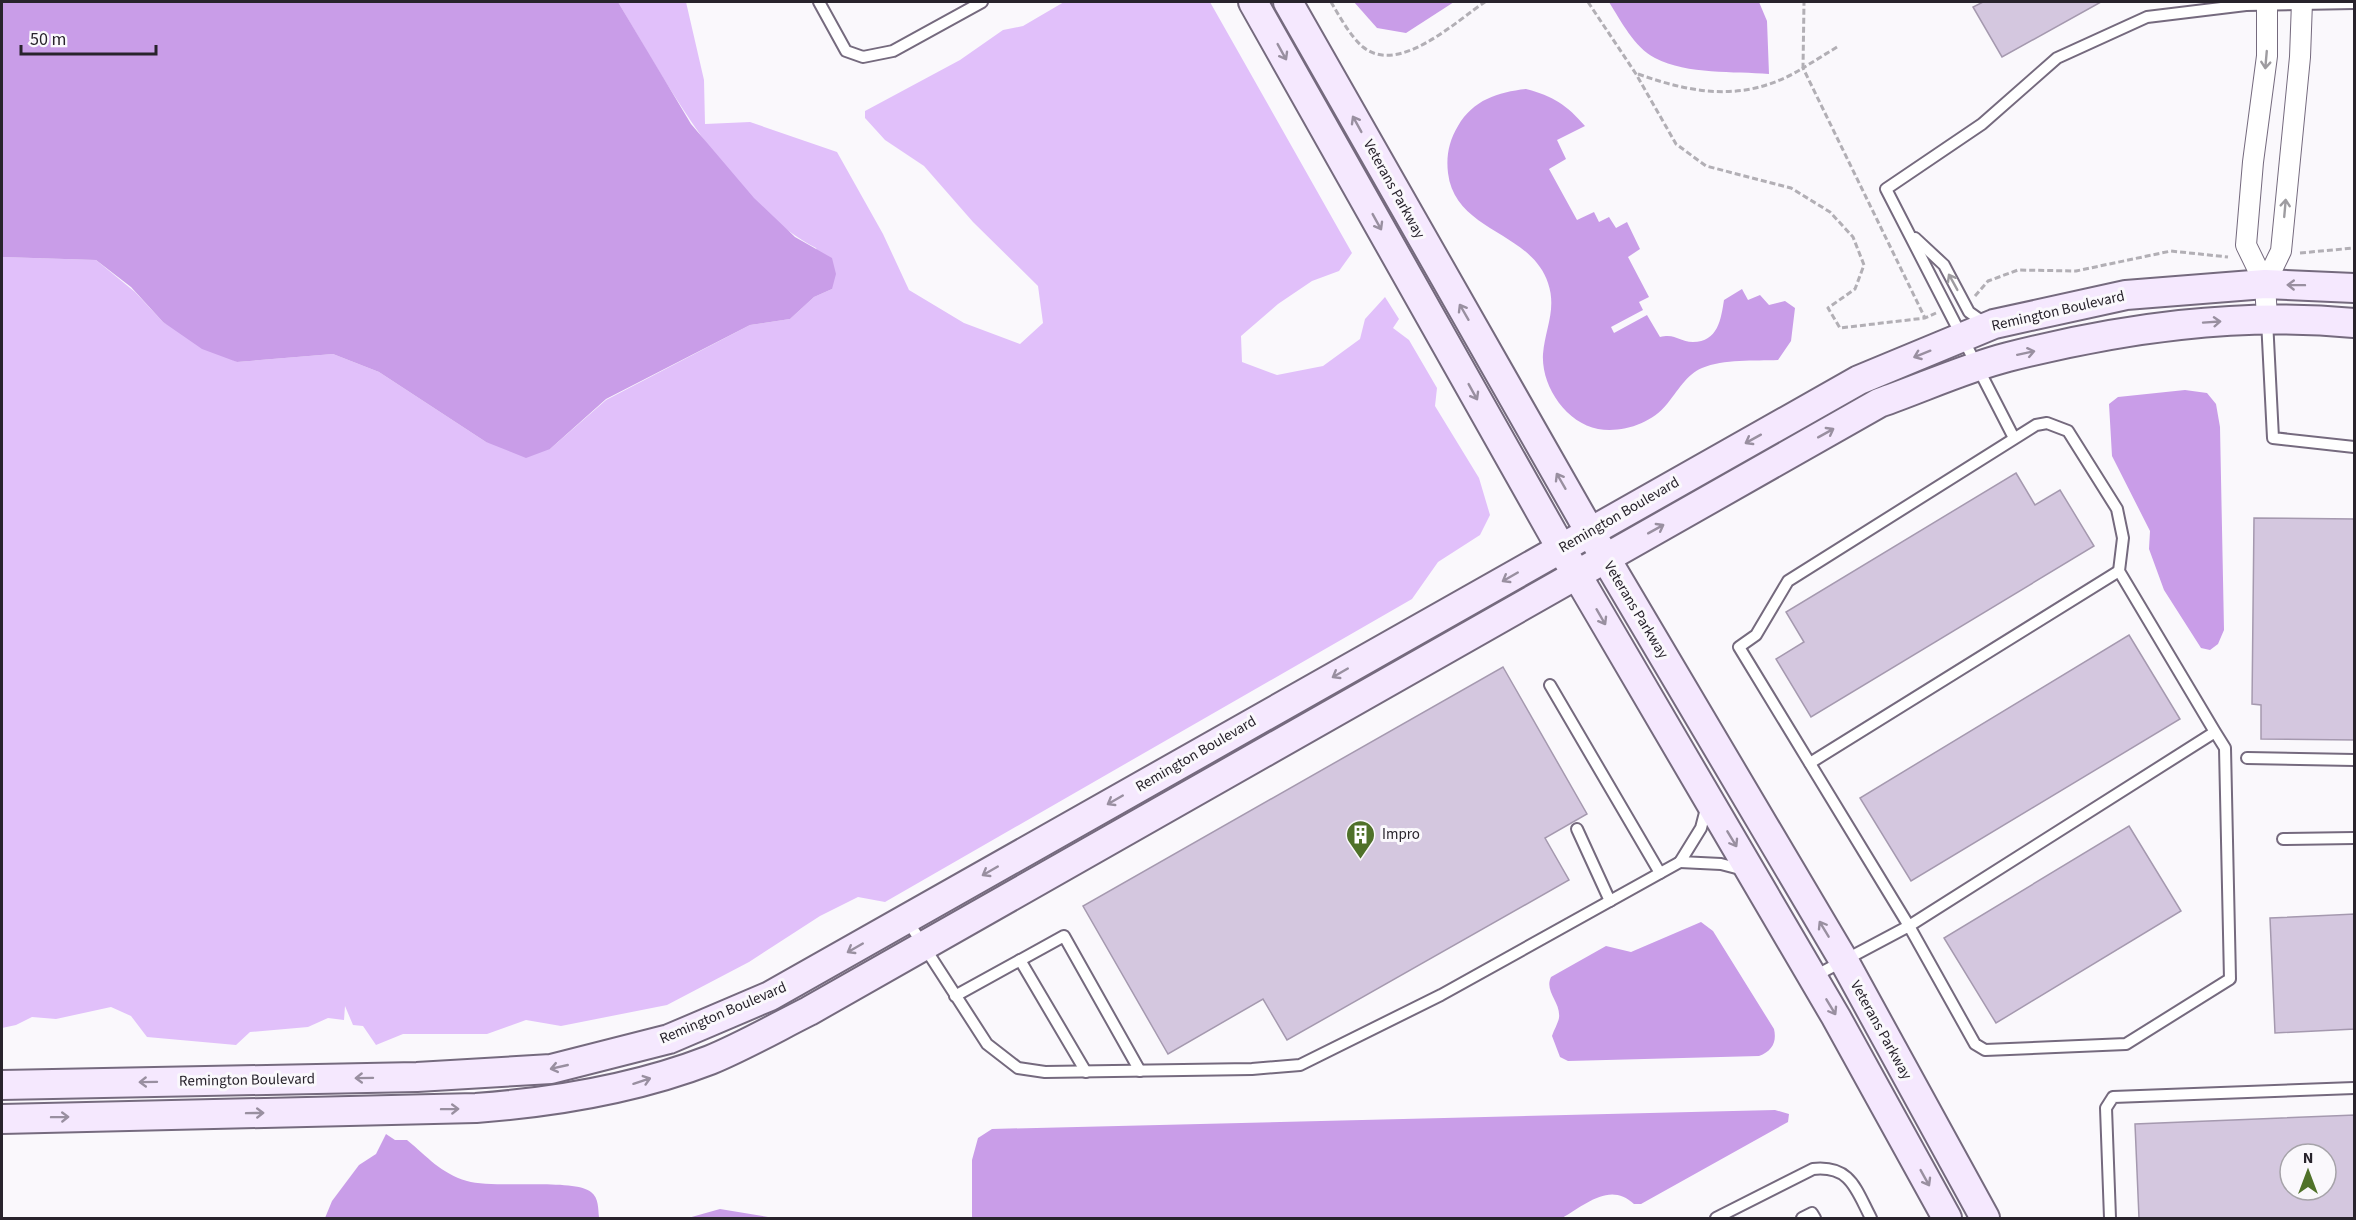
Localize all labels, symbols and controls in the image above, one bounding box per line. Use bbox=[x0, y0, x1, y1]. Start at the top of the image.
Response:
scale bar bbox=[21, 18, 156, 56]
text: 50 m bbox=[30, 27, 66, 52]
one-way arrow bbox=[1277, 43, 1288, 61]
one-way arrow bbox=[2260, 49, 2271, 69]
one-way arrow bbox=[1351, 116, 1363, 133]
street label: Veterans Parkway bbox=[1358, 136, 1430, 242]
one-way arrow bbox=[2280, 199, 2291, 219]
one-way arrow bbox=[1372, 214, 1384, 231]
one-way arrow bbox=[1947, 274, 1959, 291]
one-way arrow bbox=[2287, 279, 2307, 290]
street label: Remington Boulevard bbox=[1989, 285, 2127, 337]
one-way arrow bbox=[1457, 304, 1469, 321]
one-way arrow bbox=[2201, 316, 2221, 327]
one-way arrow bbox=[2016, 347, 2035, 359]
one-way arrow bbox=[1913, 349, 1931, 360]
one-way arrow bbox=[1468, 383, 1479, 401]
one-way arrow bbox=[1817, 427, 1834, 439]
one-way arrow bbox=[1745, 434, 1762, 446]
street label: Remington Boulevard bbox=[1555, 472, 1683, 558]
one-way arrow bbox=[1555, 473, 1567, 490]
one-way arrow bbox=[1647, 523, 1664, 535]
street label: Veterans Parkway bbox=[1599, 557, 1673, 663]
one-way arrow bbox=[1502, 571, 1519, 583]
one-way arrow bbox=[1595, 608, 1607, 625]
one-way arrow bbox=[1332, 667, 1349, 679]
street label: Remington Boulevard bbox=[1132, 711, 1260, 797]
one-way arrow bbox=[1107, 795, 1125, 806]
building icon: Impro bbox=[1345, 818, 1377, 860]
place label: Impro bbox=[1382, 824, 1420, 845]
one-way arrow bbox=[1726, 830, 1738, 847]
one-way arrow bbox=[982, 865, 999, 877]
one-way arrow bbox=[1818, 921, 1830, 938]
one-way arrow bbox=[847, 942, 864, 954]
street label: Remington Boulevard bbox=[656, 977, 790, 1049]
street label: Veterans Parkway bbox=[1845, 977, 1917, 1083]
one-way arrow bbox=[1825, 998, 1837, 1015]
one-way arrow bbox=[550, 1062, 569, 1073]
street label: Remington Boulevard bbox=[179, 1068, 315, 1092]
one-way arrow bbox=[355, 1072, 375, 1083]
one-way arrow bbox=[632, 1075, 651, 1086]
one-way arrow bbox=[139, 1076, 159, 1088]
one-way arrow bbox=[439, 1103, 459, 1115]
one-way arrow bbox=[244, 1107, 264, 1119]
one-way arrow bbox=[49, 1112, 69, 1123]
north arrow bbox=[2278, 1142, 2338, 1202]
text: N bbox=[2303, 1147, 2313, 1169]
one-way arrow bbox=[1919, 1169, 1931, 1186]

